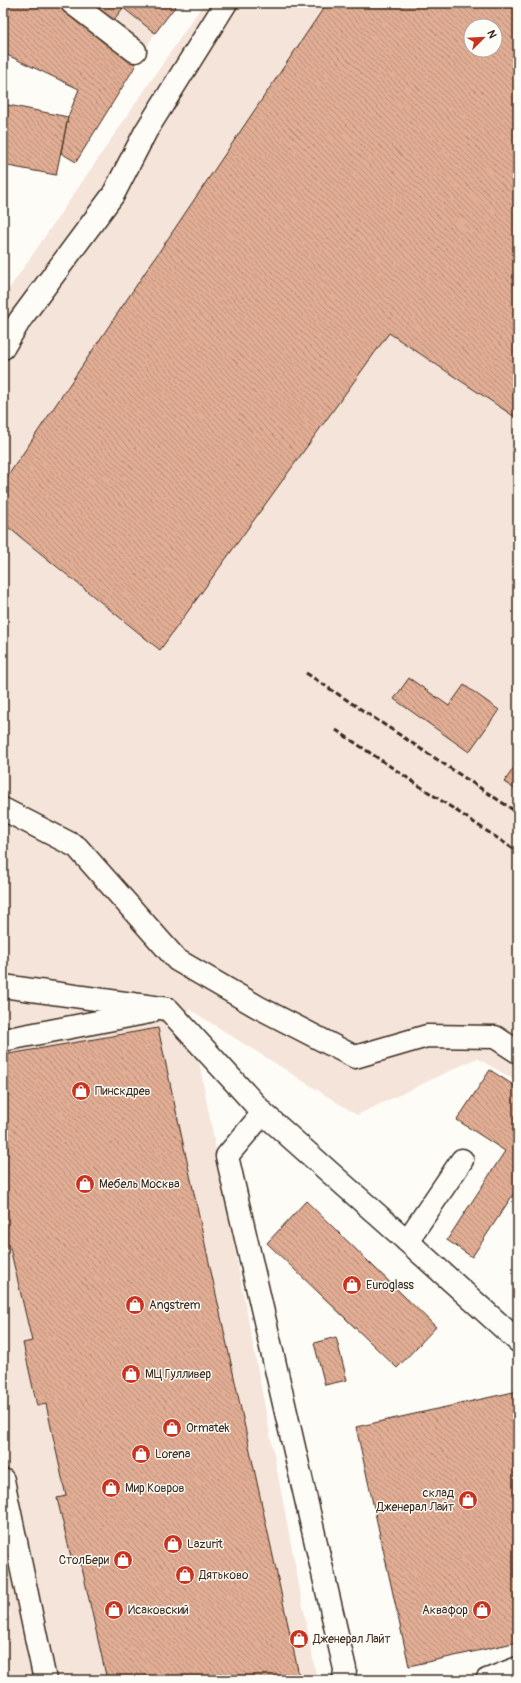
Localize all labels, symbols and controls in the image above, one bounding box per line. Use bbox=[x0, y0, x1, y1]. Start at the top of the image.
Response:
north arrow bbox=[463, 18, 503, 58]
text: N bbox=[484, 28, 499, 41]
shop icon: Пинскдрев bbox=[70, 1080, 92, 1102]
place label: Пинскдрев bbox=[95, 1084, 151, 1099]
shop icon: Мебель Москва bbox=[74, 1173, 96, 1195]
place label: Мебель Москва bbox=[99, 1177, 180, 1192]
shop icon: Euroglass bbox=[341, 1274, 363, 1296]
place label: Euroglass bbox=[366, 1278, 415, 1293]
shop icon: Angstrem bbox=[124, 1294, 146, 1316]
place label: Angstrem bbox=[149, 1298, 201, 1313]
shop icon: МЦ Гулливер bbox=[120, 1363, 142, 1385]
place label: МЦ Гулливер bbox=[145, 1367, 211, 1382]
shop icon: Ormatek bbox=[161, 1417, 183, 1439]
place label: Ormatek bbox=[186, 1421, 230, 1436]
shop icon: Lorena bbox=[130, 1443, 152, 1465]
place label: Lorena bbox=[155, 1447, 191, 1462]
shop icon: Мир Ковров bbox=[100, 1477, 122, 1499]
place label: Мир Ковров bbox=[125, 1481, 185, 1496]
place label: склад Дженерал Лайт bbox=[376, 1486, 455, 1515]
shop icon: склад Дженерал Лайт bbox=[457, 1489, 479, 1511]
shop icon: Lazurit bbox=[162, 1533, 184, 1555]
place label: Lazurit bbox=[187, 1537, 223, 1552]
shop icon: СтолБери bbox=[112, 1549, 134, 1571]
place label: СтолБери bbox=[59, 1553, 110, 1568]
shop icon: Дятьково bbox=[174, 1564, 196, 1586]
place label: Дятьково bbox=[198, 1568, 249, 1583]
shop icon: Исаковский bbox=[103, 1599, 125, 1621]
shop icon: Аквафор bbox=[471, 1599, 493, 1621]
place label: Исаковский bbox=[128, 1603, 189, 1618]
place label: Аквафор bbox=[422, 1603, 468, 1618]
shop icon: Дженерал Лайт bbox=[288, 1628, 310, 1650]
place label: Дженерал Лайт bbox=[312, 1632, 390, 1647]

